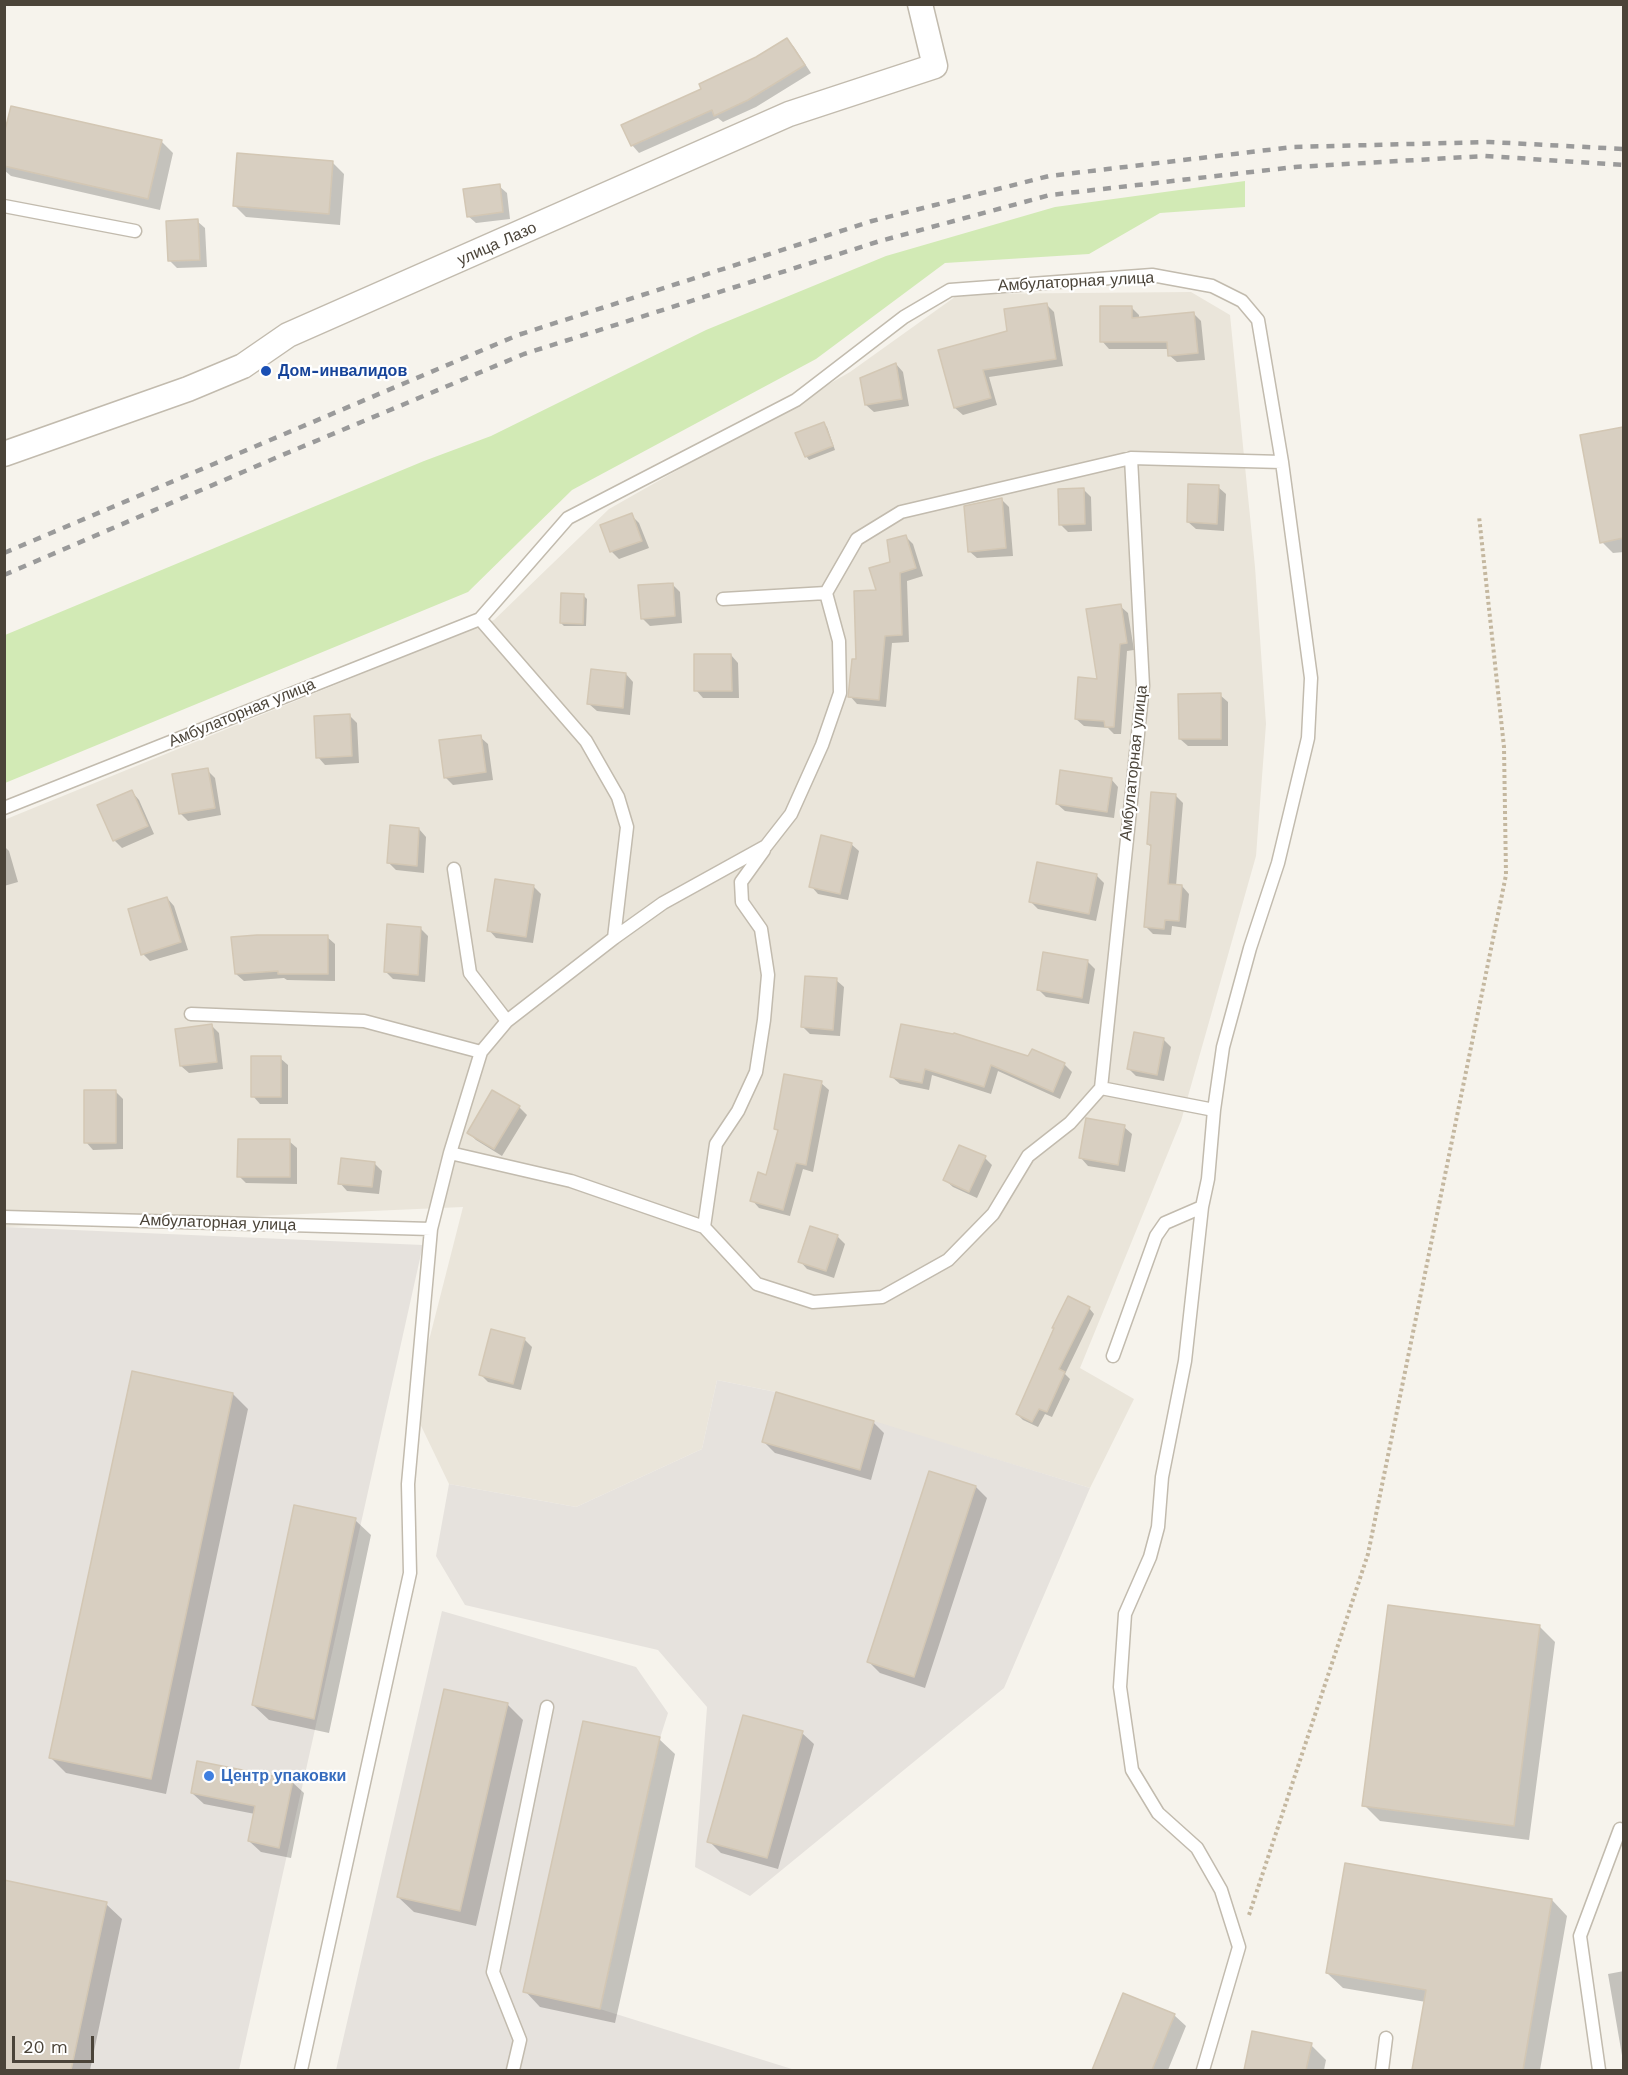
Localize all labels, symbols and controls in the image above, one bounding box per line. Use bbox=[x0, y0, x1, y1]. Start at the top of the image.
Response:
street label: улица Лазо bbox=[454, 218, 540, 270]
street label: Амбулаторная улица bbox=[997, 268, 1155, 296]
place label: Дом-инвалидов bbox=[278, 361, 407, 381]
marker: Дом-инвалидов bbox=[259, 364, 273, 378]
street label: Амбулаторная улица bbox=[166, 675, 318, 751]
street label: Амбулаторная улица bbox=[1116, 684, 1152, 842]
street label: Амбулаторная улица bbox=[139, 1211, 297, 1235]
place label: Центр упаковки bbox=[221, 1766, 346, 1786]
marker: Центр упаковки bbox=[202, 1769, 216, 1783]
scale bar bbox=[15, 2024, 98, 2062]
text: 20 m bbox=[23, 2036, 68, 2057]

